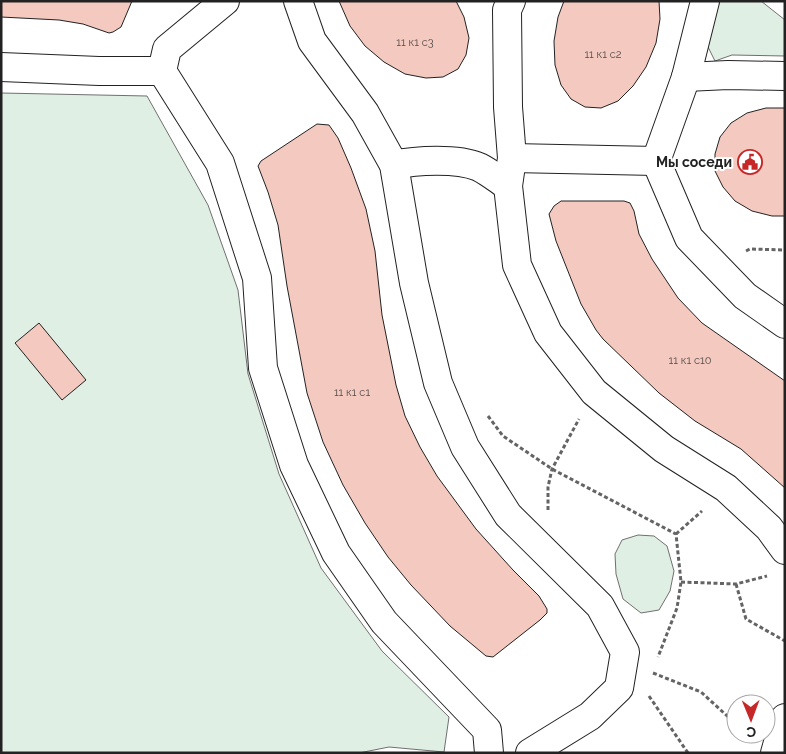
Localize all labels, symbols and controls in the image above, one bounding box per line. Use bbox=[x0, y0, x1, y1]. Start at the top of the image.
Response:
house number: 11 к1 с3 bbox=[396, 36, 434, 49]
house number: 11 к1 с2 bbox=[584, 48, 622, 61]
public building icon: Мы соседи bbox=[737, 149, 763, 175]
place label: Мы соседи bbox=[656, 154, 732, 170]
house number: 11 к1 с10 bbox=[669, 354, 712, 367]
house number: 11 к1 с1 bbox=[334, 386, 370, 399]
north arrow bbox=[726, 694, 776, 744]
text: С bbox=[746, 724, 756, 740]

